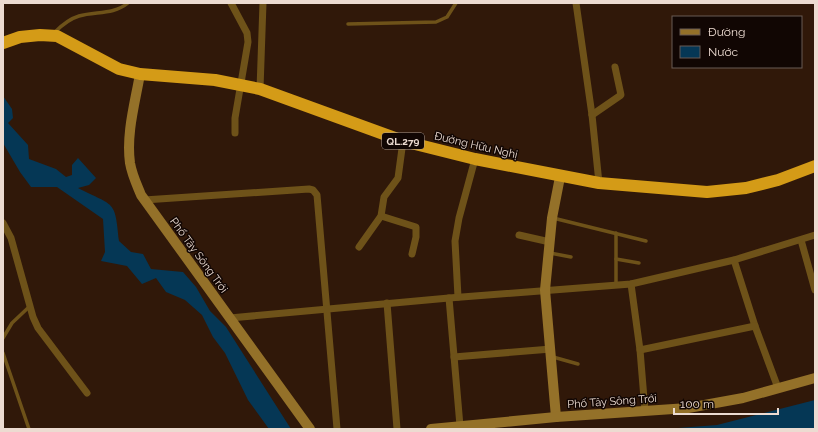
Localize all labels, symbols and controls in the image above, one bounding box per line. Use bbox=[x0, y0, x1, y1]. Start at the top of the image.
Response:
legend bbox=[672, 16, 802, 68]
text: Đường bbox=[708, 25, 745, 39]
text: Nước bbox=[708, 45, 739, 59]
street label: Đường Hữu Nghị bbox=[433, 130, 519, 161]
road number: QL.279 bbox=[382, 133, 424, 149]
street label: Phố Tây Sông Trới bbox=[167, 215, 230, 295]
scale bar bbox=[674, 390, 778, 416]
street label: Phố Tây Sông Trới bbox=[567, 392, 657, 411]
text: 100 m bbox=[680, 397, 714, 411]

